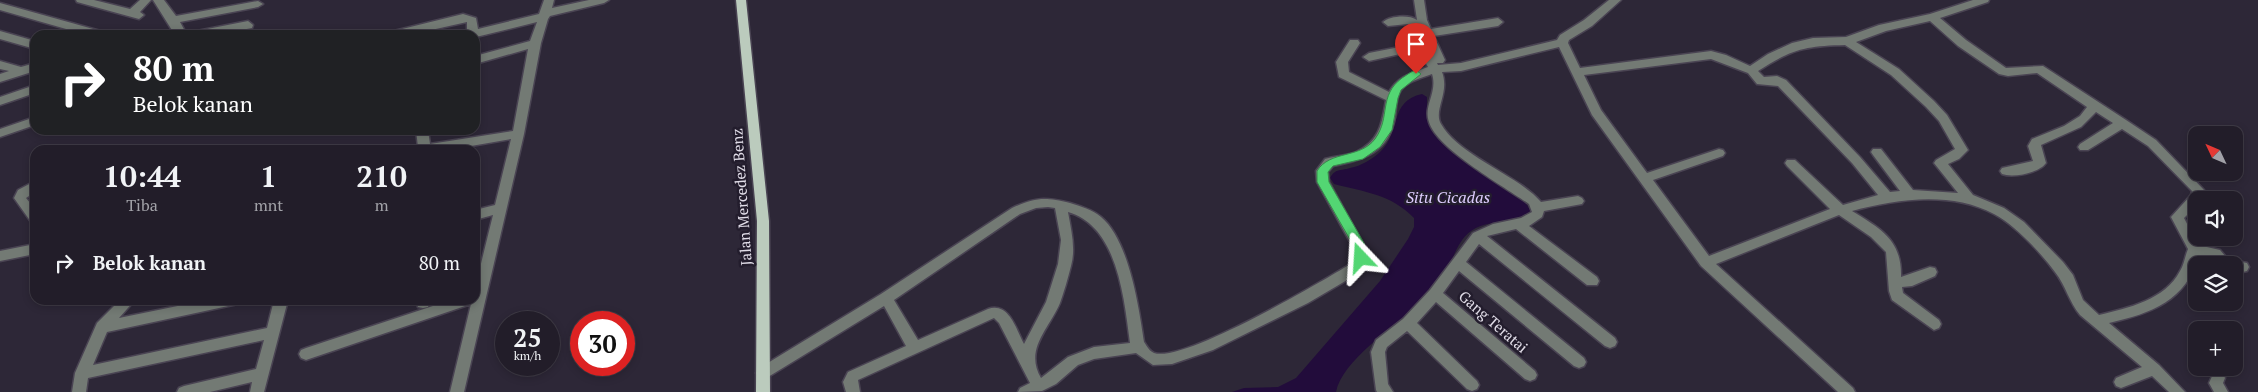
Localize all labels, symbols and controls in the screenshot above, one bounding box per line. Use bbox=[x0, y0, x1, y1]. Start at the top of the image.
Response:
pin bbox=[1395, 23, 1437, 74]
icon: arrive bbox=[1402, 30, 1430, 58]
text: 80 m bbox=[133, 45, 214, 91]
icon: right bbox=[50, 50, 115, 115]
text: Belok kanan bbox=[133, 89, 253, 118]
north arrow bbox=[2188, 126, 2242, 181]
map controls bbox=[2188, 126, 2243, 376]
street label: Jalan Mercedez Benz bbox=[726, 128, 756, 266]
text: 10:44 bbox=[103, 156, 181, 196]
text: 1 bbox=[260, 156, 277, 196]
text: 210 bbox=[356, 156, 407, 196]
water label: Situ Cicadas bbox=[1406, 186, 1491, 208]
button: sound bbox=[2188, 191, 2243, 246]
text: Tiba bbox=[126, 194, 158, 216]
text: mnt bbox=[254, 194, 283, 216]
text: m bbox=[375, 194, 388, 216]
position arrow bbox=[1334, 231, 1386, 283]
icon: right bbox=[50, 249, 78, 277]
text: Belok kanan bbox=[93, 250, 206, 275]
text: 80 m bbox=[419, 250, 460, 275]
button: layers bbox=[2188, 256, 2243, 311]
street label: Gang Teratai bbox=[1455, 286, 1532, 357]
speed limit sign: 30 bbox=[570, 311, 635, 376]
text: 25 bbox=[513, 321, 542, 354]
button: + bbox=[2188, 321, 2243, 376]
text: km/h bbox=[514, 348, 541, 363]

